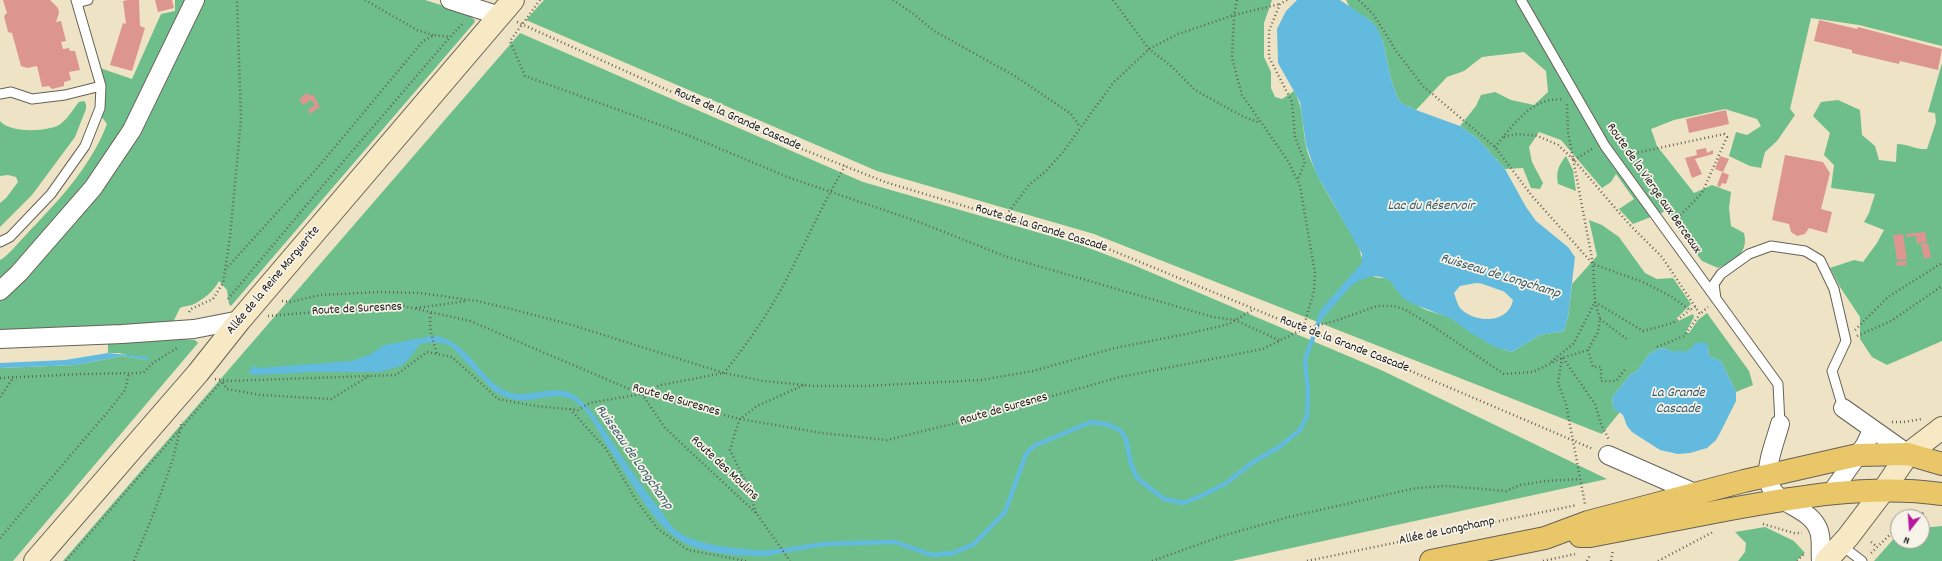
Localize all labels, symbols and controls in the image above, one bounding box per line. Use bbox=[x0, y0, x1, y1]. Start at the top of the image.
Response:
street label: Route de la Grande Cascade bbox=[671, 85, 803, 155]
street label: Route de la Vierge aux Berceaux bbox=[1602, 121, 1704, 257]
water label: Lac du Réservoir bbox=[1388, 199, 1474, 215]
street label: Route de la Grande Cascade bbox=[973, 201, 1109, 257]
street label: Allée de la Reine Marguerite bbox=[224, 224, 324, 338]
water label: Ruisseau de Longchamp bbox=[1438, 251, 1562, 303]
street label: Route de Suresnes bbox=[311, 300, 403, 320]
street label: Route de la Grande Cascade bbox=[1277, 313, 1411, 377]
street label: Route de Suresnes bbox=[630, 381, 722, 421]
water label: La Grande Cascade bbox=[1651, 386, 1705, 418]
street label: Route de Suresnes bbox=[958, 390, 1050, 430]
water label: Ruisseau de Longchamp bbox=[590, 402, 676, 514]
street label: Route des Moulins bbox=[687, 433, 761, 505]
north arrow bbox=[1890, 509, 1930, 549]
street label: Allée de Longchamp bbox=[1398, 514, 1496, 550]
text: N bbox=[1902, 531, 1912, 548]

